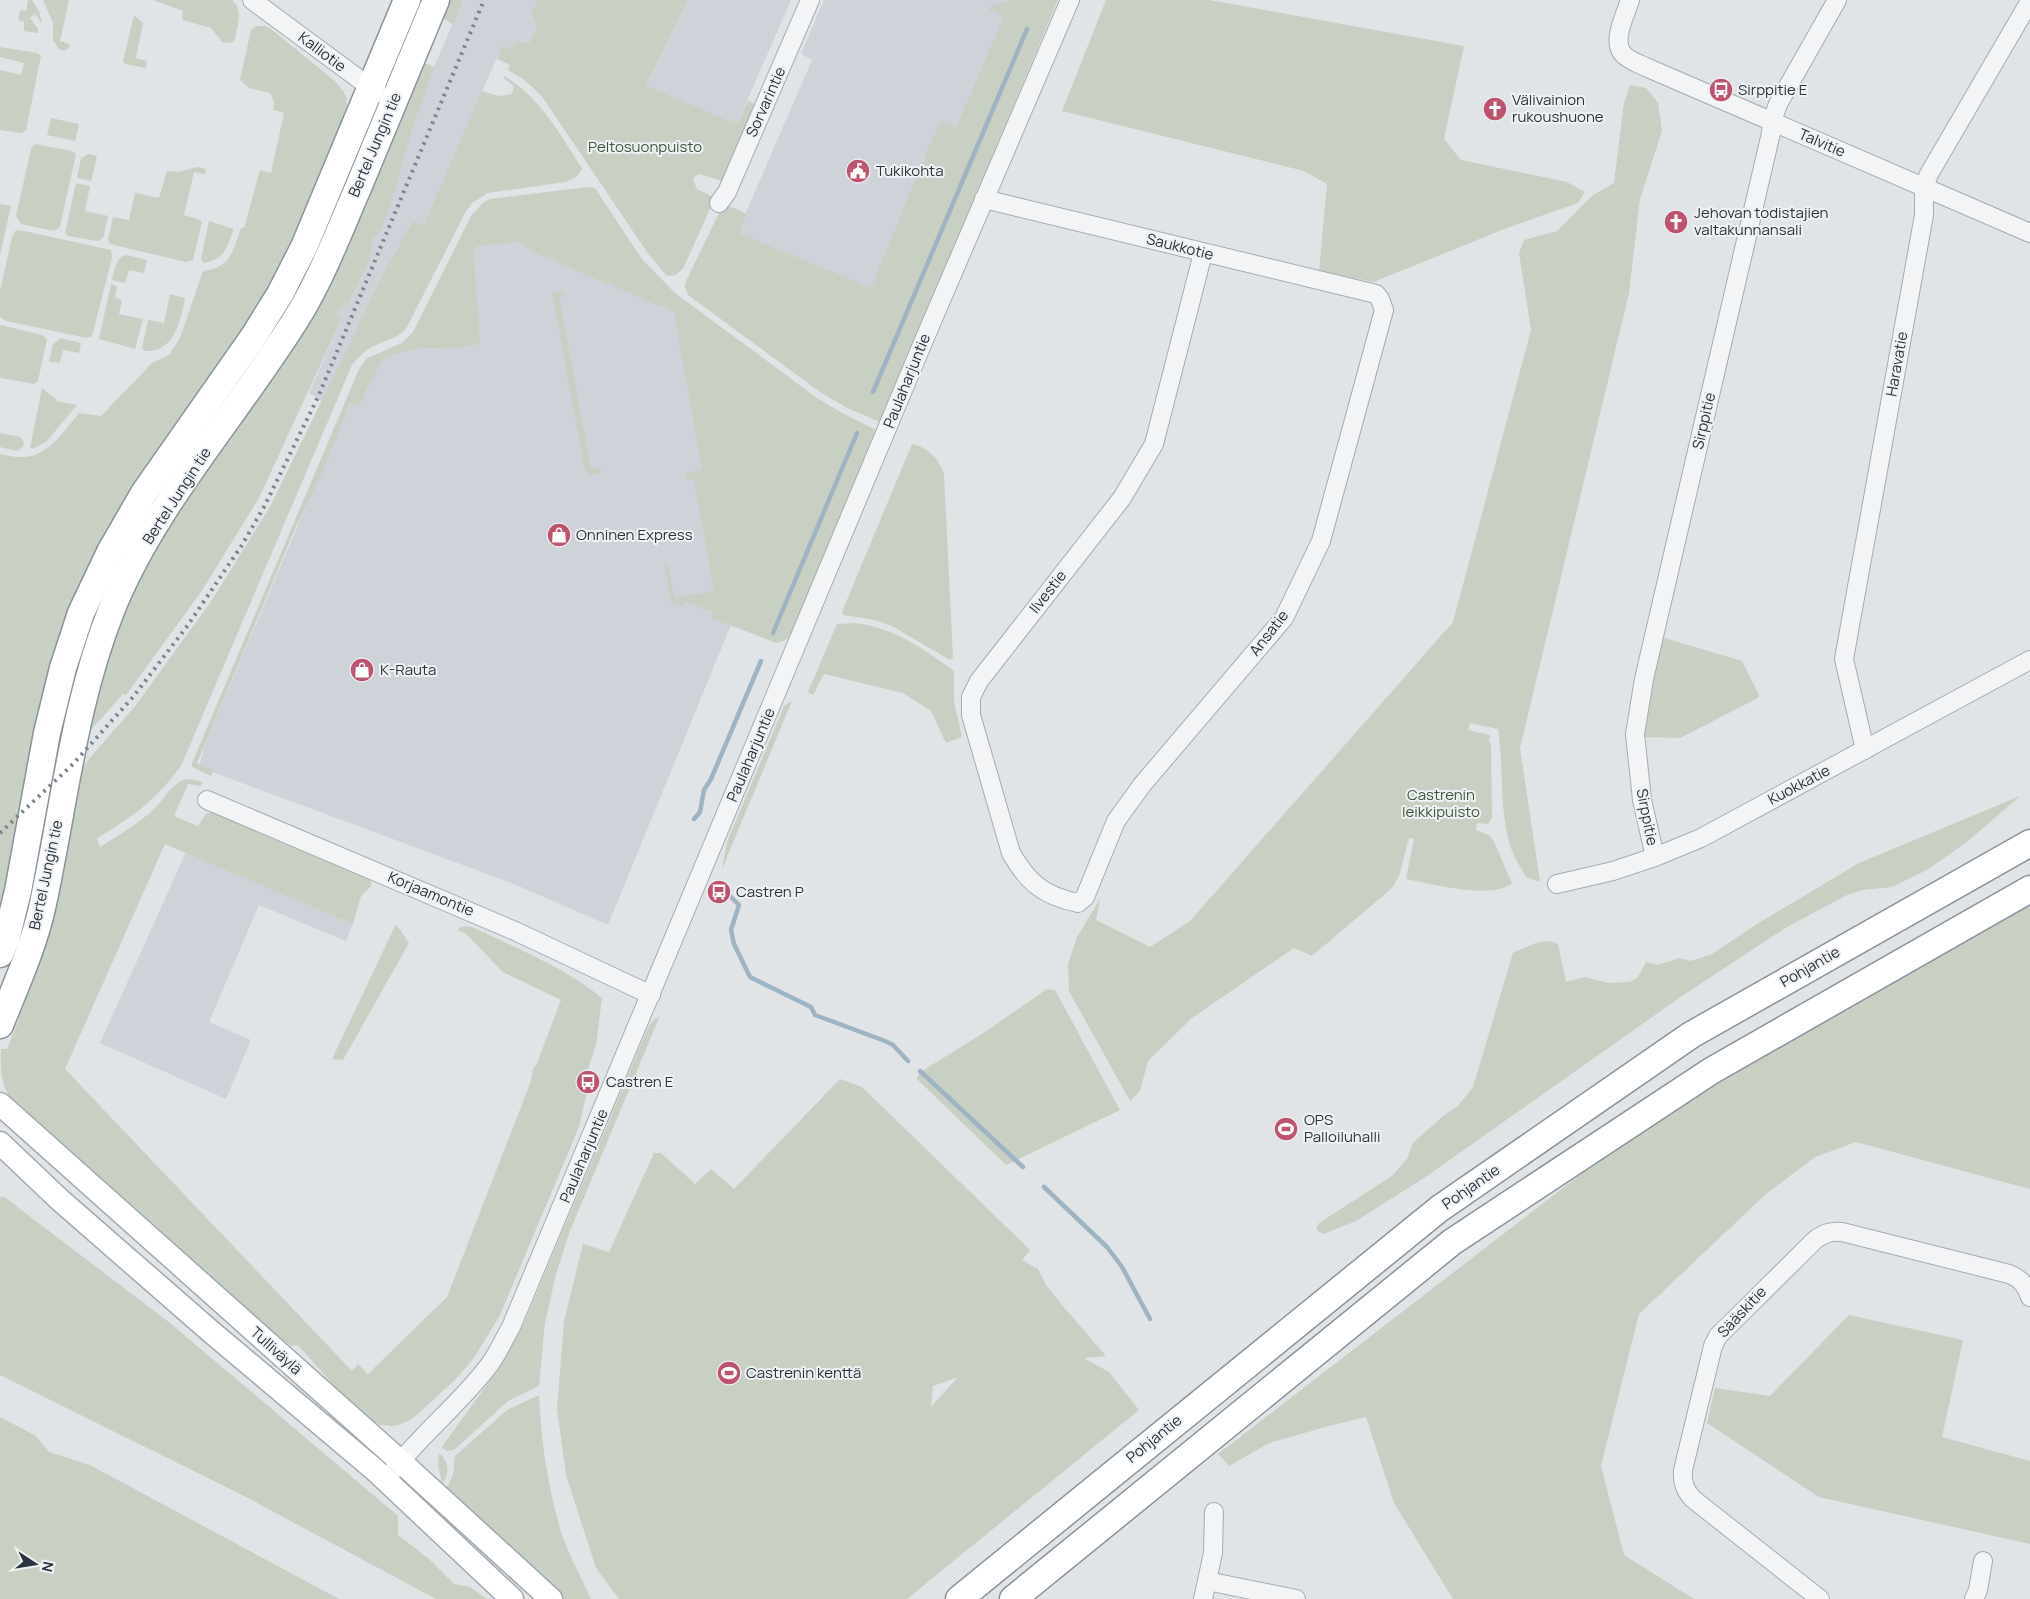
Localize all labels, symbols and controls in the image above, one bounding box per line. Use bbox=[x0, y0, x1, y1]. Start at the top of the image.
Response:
street label: Kalliotie bbox=[294, 27, 351, 77]
street label: Sorvarintie bbox=[741, 63, 791, 140]
bus stop icon: Sirppitie E bbox=[1708, 77, 1734, 103]
place label: Sirppitie E bbox=[1738, 79, 1807, 100]
street label: Bertel Jungin tie bbox=[343, 89, 406, 200]
place label: Välivainion rukoushuone bbox=[1512, 89, 1604, 127]
church icon: Välivainion rukoushuone bbox=[1482, 96, 1508, 122]
street label: Talvitie bbox=[1795, 123, 1849, 162]
park label: Peltosuonpuisto bbox=[588, 136, 702, 157]
public building icon: Tukikohta bbox=[845, 158, 871, 184]
place label: Tukikohta bbox=[876, 160, 943, 181]
place label: Jehovan todistajien valtakunnansali bbox=[1694, 202, 1829, 240]
church icon: Jehovan todistajien valtakunnansali bbox=[1663, 209, 1689, 235]
street label: Saukkotie bbox=[1144, 228, 1216, 265]
street label: Paulaharjuntie bbox=[878, 330, 935, 431]
street label: Haravatie bbox=[1880, 330, 1913, 398]
street label: Sirppitie bbox=[1687, 390, 1720, 451]
street label: Bertel Jungin tie bbox=[137, 443, 216, 548]
shop icon: Onninen Express bbox=[546, 522, 572, 548]
place label: Onninen Express bbox=[576, 524, 693, 545]
street label: Ilvestie bbox=[1024, 566, 1071, 618]
street label: Ansatie bbox=[1244, 605, 1293, 660]
shop icon: K-Rauta bbox=[349, 657, 375, 683]
place label: K-Rauta bbox=[380, 659, 436, 680]
street label: Paulaharjuntie bbox=[721, 704, 780, 805]
street label: Kuokkatie bbox=[1764, 759, 1834, 810]
park label: Castrenin leikkipuisto bbox=[1402, 784, 1480, 822]
street label: Sirppitie bbox=[1632, 787, 1663, 847]
street label: Bertel Jungin tie bbox=[24, 818, 67, 932]
street label: Korjaamontie bbox=[385, 866, 478, 921]
bus stop icon: Castren P bbox=[706, 879, 732, 905]
place label: Castren P bbox=[736, 881, 804, 902]
street label: Pohjantie bbox=[1776, 941, 1844, 992]
bus stop icon: Castren E bbox=[575, 1069, 601, 1095]
place label: Castren E bbox=[606, 1071, 673, 1092]
street label: Paulaharjuntie bbox=[554, 1105, 613, 1206]
place label: OPS Palloiluhalli bbox=[1304, 1109, 1381, 1147]
sports icon: OPS Palloiluhalli bbox=[1273, 1116, 1299, 1142]
street label: Pohjantie bbox=[1438, 1159, 1504, 1214]
street label: Sääskitie bbox=[1712, 1281, 1771, 1342]
street label: Tulliväylä bbox=[246, 1322, 307, 1379]
sports icon: Castrenin kenttä bbox=[716, 1360, 742, 1386]
place label: Castrenin kenttä bbox=[746, 1362, 861, 1383]
street label: Pohjantie bbox=[1121, 1410, 1186, 1468]
north arrow bbox=[10, 1539, 60, 1589]
text: N bbox=[38, 1560, 59, 1574]

